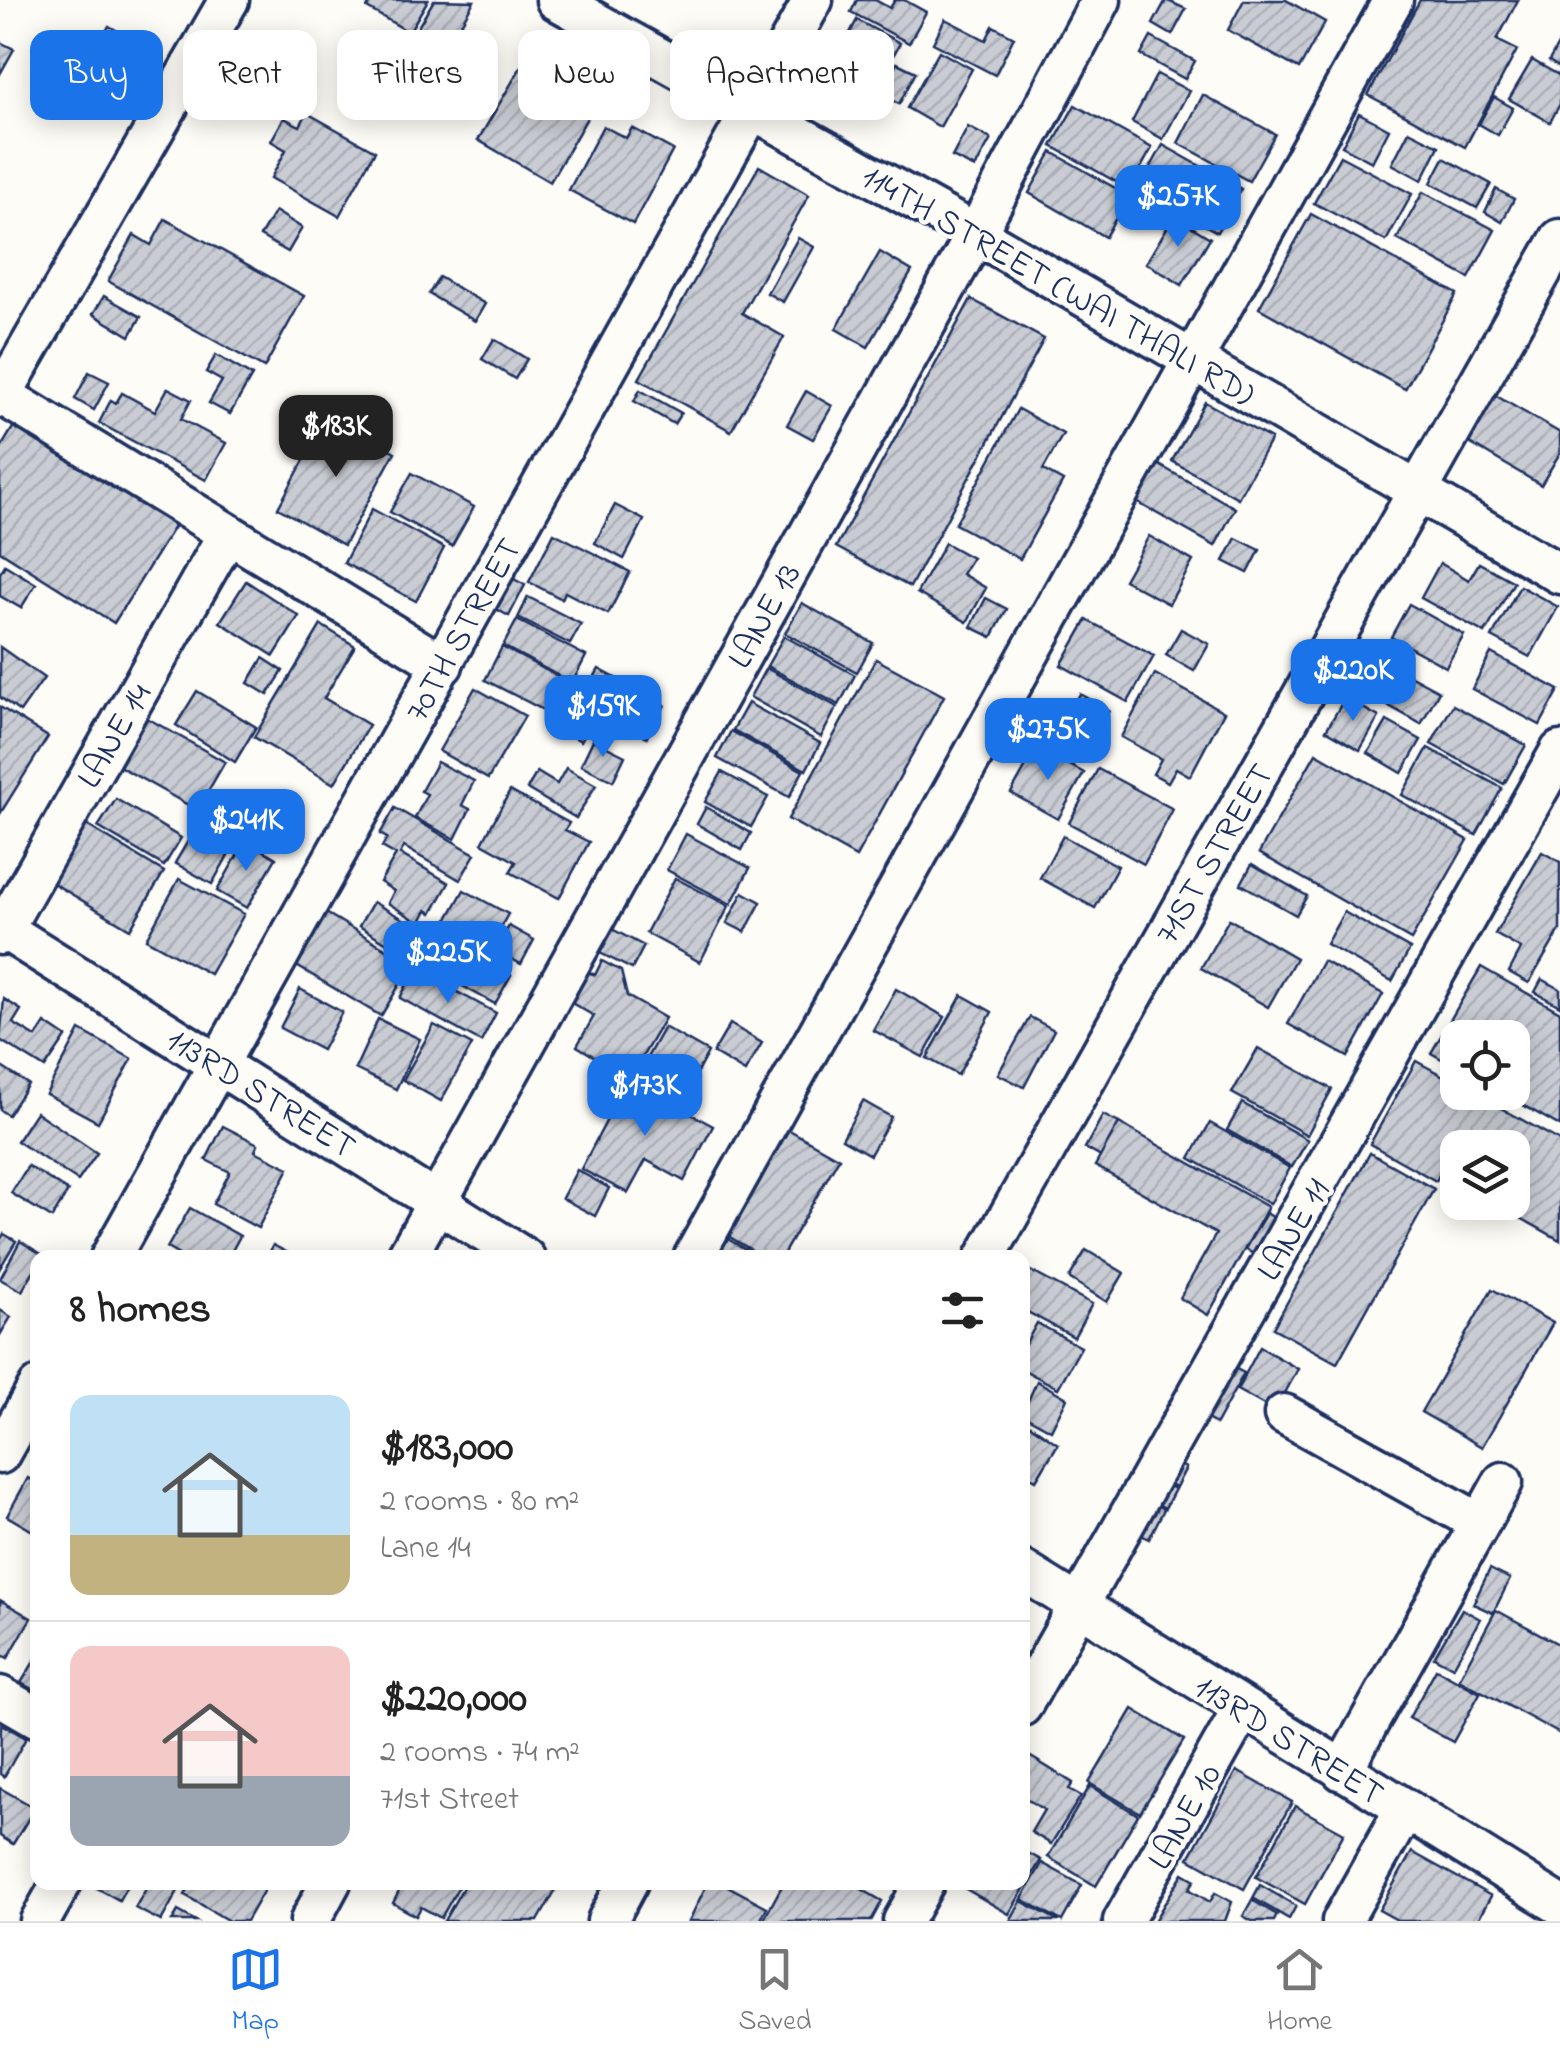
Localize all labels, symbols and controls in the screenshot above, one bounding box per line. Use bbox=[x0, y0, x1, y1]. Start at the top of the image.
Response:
chip: Buy bbox=[30, 30, 163, 120]
chip: Rent bbox=[183, 30, 317, 120]
chip: Filters bbox=[337, 30, 498, 120]
chip: New bbox=[518, 30, 650, 120]
chip: Apartment bbox=[670, 30, 894, 120]
street label: 114TH STREET (WAI THALI RD) bbox=[851, 153, 1263, 421]
pin: $257K bbox=[1108, 165, 1248, 250]
text: $257K bbox=[1137, 174, 1219, 221]
pin: $183K bbox=[266, 395, 406, 480]
text: $183K bbox=[301, 404, 371, 451]
street label: 70TH STREET bbox=[394, 530, 537, 732]
street label: LANE 13 bbox=[716, 555, 816, 679]
pin: $220K bbox=[1283, 639, 1423, 724]
text: $220K bbox=[1313, 648, 1393, 695]
street label: LANE 14 bbox=[66, 675, 167, 799]
pin: $159K bbox=[533, 675, 673, 760]
text: $159K bbox=[567, 684, 640, 731]
pin: $275K bbox=[978, 698, 1118, 783]
text: $275K bbox=[1007, 707, 1089, 754]
street label: 71ST STREET bbox=[1144, 755, 1288, 955]
pin: $241K bbox=[176, 789, 316, 874]
text: $241K bbox=[209, 798, 283, 845]
pin: $225K bbox=[378, 921, 518, 1006]
text: $225K bbox=[406, 930, 491, 977]
street label: 113RD STREET bbox=[156, 1016, 365, 1174]
map controls bbox=[1440, 1020, 1530, 1220]
button: locate bbox=[1440, 1020, 1530, 1110]
pin: $173K bbox=[575, 1054, 715, 1139]
text: $173K bbox=[609, 1063, 681, 1110]
button: layers bbox=[1440, 1130, 1530, 1220]
street label: LANE 11 bbox=[1245, 1170, 1345, 1291]
text: 8 homes bbox=[70, 1280, 211, 1341]
icon: filters bbox=[935, 1283, 990, 1338]
text: $183,000 bbox=[380, 1418, 514, 1479]
icon: home bbox=[150, 1435, 270, 1555]
text: 2 rooms · 80 m² bbox=[380, 1479, 579, 1526]
text: Lane 14 bbox=[380, 1526, 471, 1573]
street label: 113RD STREET bbox=[1184, 1663, 1393, 1821]
text: $220,000 bbox=[380, 1669, 527, 1730]
icon: home bbox=[150, 1686, 270, 1806]
text: 2 rooms · 74 m² bbox=[380, 1730, 580, 1777]
street label: LANE 10 bbox=[1136, 1755, 1236, 1880]
text: 71st Street bbox=[380, 1777, 519, 1824]
tab: Map bbox=[228, 1942, 283, 2043]
tab: Saved bbox=[738, 1942, 811, 2043]
tab: Home bbox=[1267, 1942, 1332, 2043]

